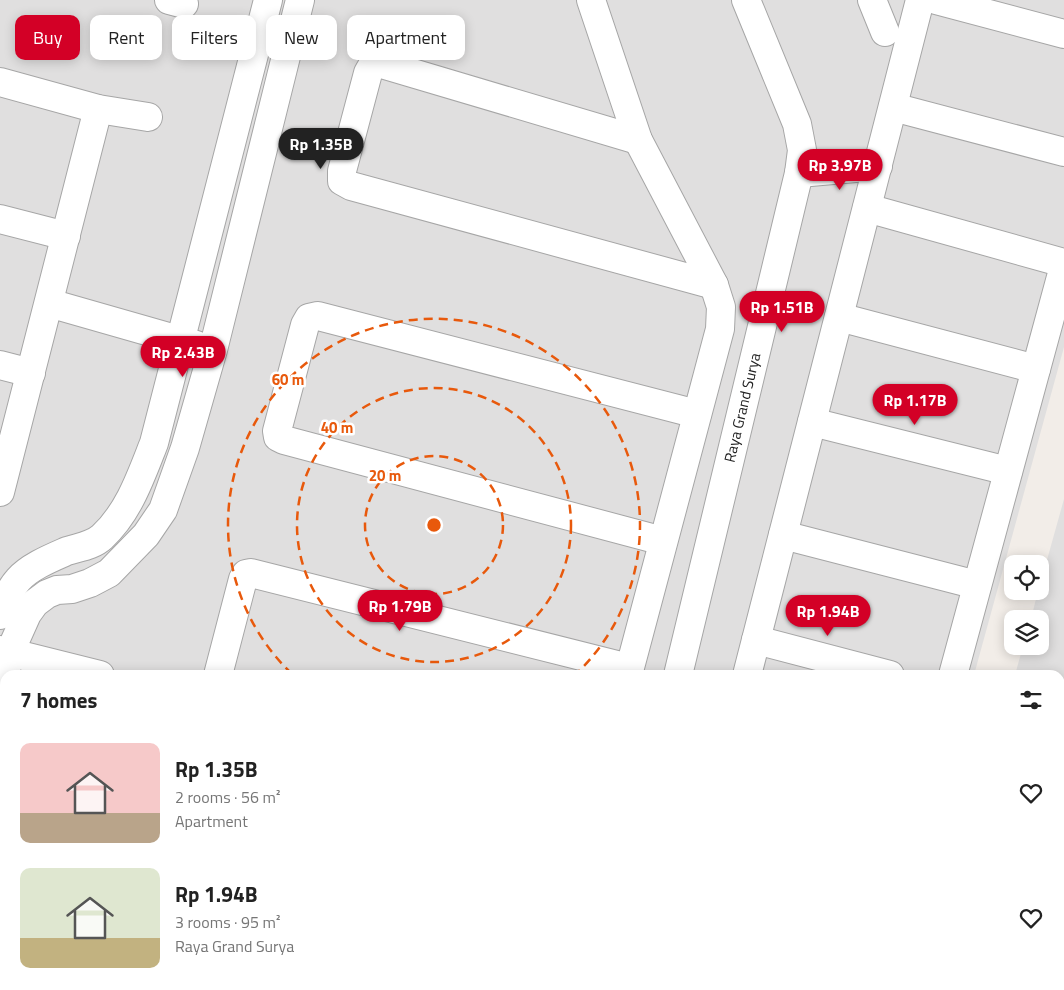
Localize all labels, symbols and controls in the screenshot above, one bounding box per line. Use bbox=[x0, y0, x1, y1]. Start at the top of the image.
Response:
chip: Buy bbox=[15, 15, 80, 60]
chip: Rent bbox=[90, 15, 162, 60]
chip: Filters bbox=[172, 15, 256, 60]
chip: New bbox=[266, 15, 337, 60]
chip: Apartment bbox=[347, 15, 465, 60]
pin: Rp 1.35B bbox=[269, 128, 373, 170]
text: Rp 1.35B bbox=[290, 132, 352, 156]
pin: Rp 3.97B bbox=[788, 148, 892, 191]
text: Rp 3.97B bbox=[809, 153, 871, 177]
pin: Rp 1.51B bbox=[730, 290, 834, 333]
text: Rp 1.51B bbox=[751, 295, 813, 319]
pin: Rp 2.43B bbox=[131, 336, 235, 378]
text: Rp 2.43B bbox=[152, 340, 214, 364]
street label: Raya Grand Surya bbox=[718, 350, 766, 465]
text: 60 m bbox=[272, 368, 304, 391]
pin: Rp 1.17B bbox=[863, 384, 967, 426]
text: Rp 1.17B bbox=[884, 388, 946, 412]
text: 40 m bbox=[321, 416, 353, 439]
text: 20 m bbox=[369, 464, 401, 487]
centre of rings bbox=[425, 516, 443, 534]
map controls bbox=[1004, 555, 1049, 655]
button: locate bbox=[1004, 555, 1049, 600]
pin: Rp 1.79B bbox=[348, 590, 452, 632]
text: Rp 1.79B bbox=[369, 594, 431, 618]
pin: Rp 1.94B bbox=[776, 594, 880, 637]
text: Rp 1.94B bbox=[797, 599, 859, 623]
button: layers bbox=[1004, 610, 1049, 655]
text: 7 homes bbox=[20, 684, 97, 716]
icon: filters bbox=[1017, 686, 1045, 714]
text: Rp 1.35B bbox=[175, 753, 258, 785]
icon: home bbox=[60, 763, 120, 823]
icon: heart bbox=[1017, 779, 1045, 807]
text: 2 rooms · 56 m² bbox=[175, 785, 280, 809]
text: Apartment bbox=[175, 809, 248, 833]
text: Rp 1.94B bbox=[175, 878, 258, 910]
icon: home bbox=[60, 888, 120, 948]
icon: heart bbox=[1017, 904, 1045, 932]
text: 3 rooms · 95 m² bbox=[175, 910, 280, 934]
text: Raya Grand Surya bbox=[175, 934, 294, 958]

